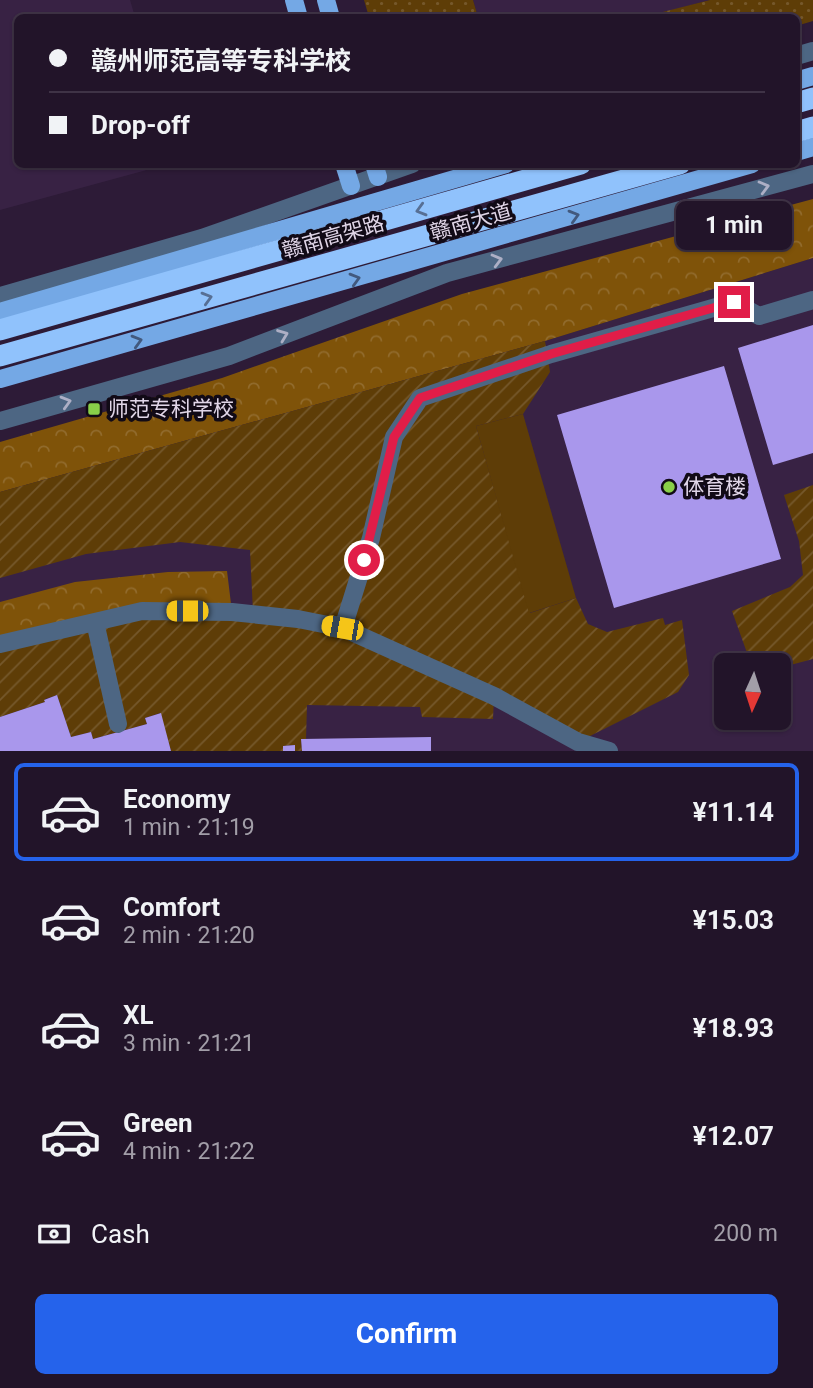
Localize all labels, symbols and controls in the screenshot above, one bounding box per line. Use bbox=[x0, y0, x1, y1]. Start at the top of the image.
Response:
text: 赣州师范高等专科学校 bbox=[91, 46, 351, 76]
text: Drop-off bbox=[91, 110, 190, 140]
one-way arrow bbox=[758, 181, 770, 195]
street label: 赣南大道 bbox=[427, 199, 515, 245]
callout: 1 min bbox=[676, 201, 792, 250]
one-way arrow bbox=[415, 202, 427, 216]
one-way arrow bbox=[568, 209, 580, 224]
street label: 赣南高架路 bbox=[279, 211, 387, 263]
text: 1 min bbox=[705, 212, 763, 239]
one-way arrow bbox=[491, 253, 503, 268]
one-way arrow bbox=[349, 273, 361, 287]
route end bbox=[718, 286, 750, 318]
one-way arrow bbox=[201, 291, 213, 306]
one-way arrow bbox=[276, 330, 288, 344]
one-way arrow bbox=[130, 335, 142, 350]
one-way arrow bbox=[59, 396, 71, 411]
place label: 师范专科学校 bbox=[108, 397, 234, 421]
marker: 师范专科学校 bbox=[86, 401, 102, 417]
place label: 体育楼 bbox=[683, 475, 746, 499]
marker: 体育楼 bbox=[661, 479, 677, 495]
route start bbox=[348, 544, 380, 576]
car bbox=[167, 601, 209, 622]
car bbox=[320, 614, 365, 642]
north arrow bbox=[714, 653, 791, 730]
map controls bbox=[714, 653, 791, 730]
icon: car bbox=[39, 781, 102, 844]
text: Economy bbox=[123, 784, 230, 814]
text: ¥11.14 bbox=[693, 797, 774, 827]
text: 1 min · 21:19 bbox=[123, 814, 255, 841]
icon: car bbox=[39, 889, 102, 952]
text: Comfort bbox=[123, 892, 220, 922]
text: ¥15.03 bbox=[693, 905, 774, 935]
text: 2 min · 21:20 bbox=[123, 922, 255, 949]
icon: car bbox=[39, 997, 102, 1060]
text: XL bbox=[123, 1000, 154, 1030]
text: ¥18.93 bbox=[693, 1013, 774, 1043]
text: 3 min · 21:21 bbox=[123, 1030, 255, 1057]
icon: car bbox=[39, 1105, 102, 1168]
text: Green bbox=[123, 1108, 193, 1138]
text: ¥12.07 bbox=[693, 1121, 774, 1151]
text: 4 min · 21:22 bbox=[123, 1138, 255, 1165]
icon: cash bbox=[35, 1215, 73, 1253]
text: Cash bbox=[91, 1219, 150, 1249]
text: 200 m bbox=[713, 1220, 778, 1247]
button: Confirm bbox=[35, 1294, 778, 1374]

